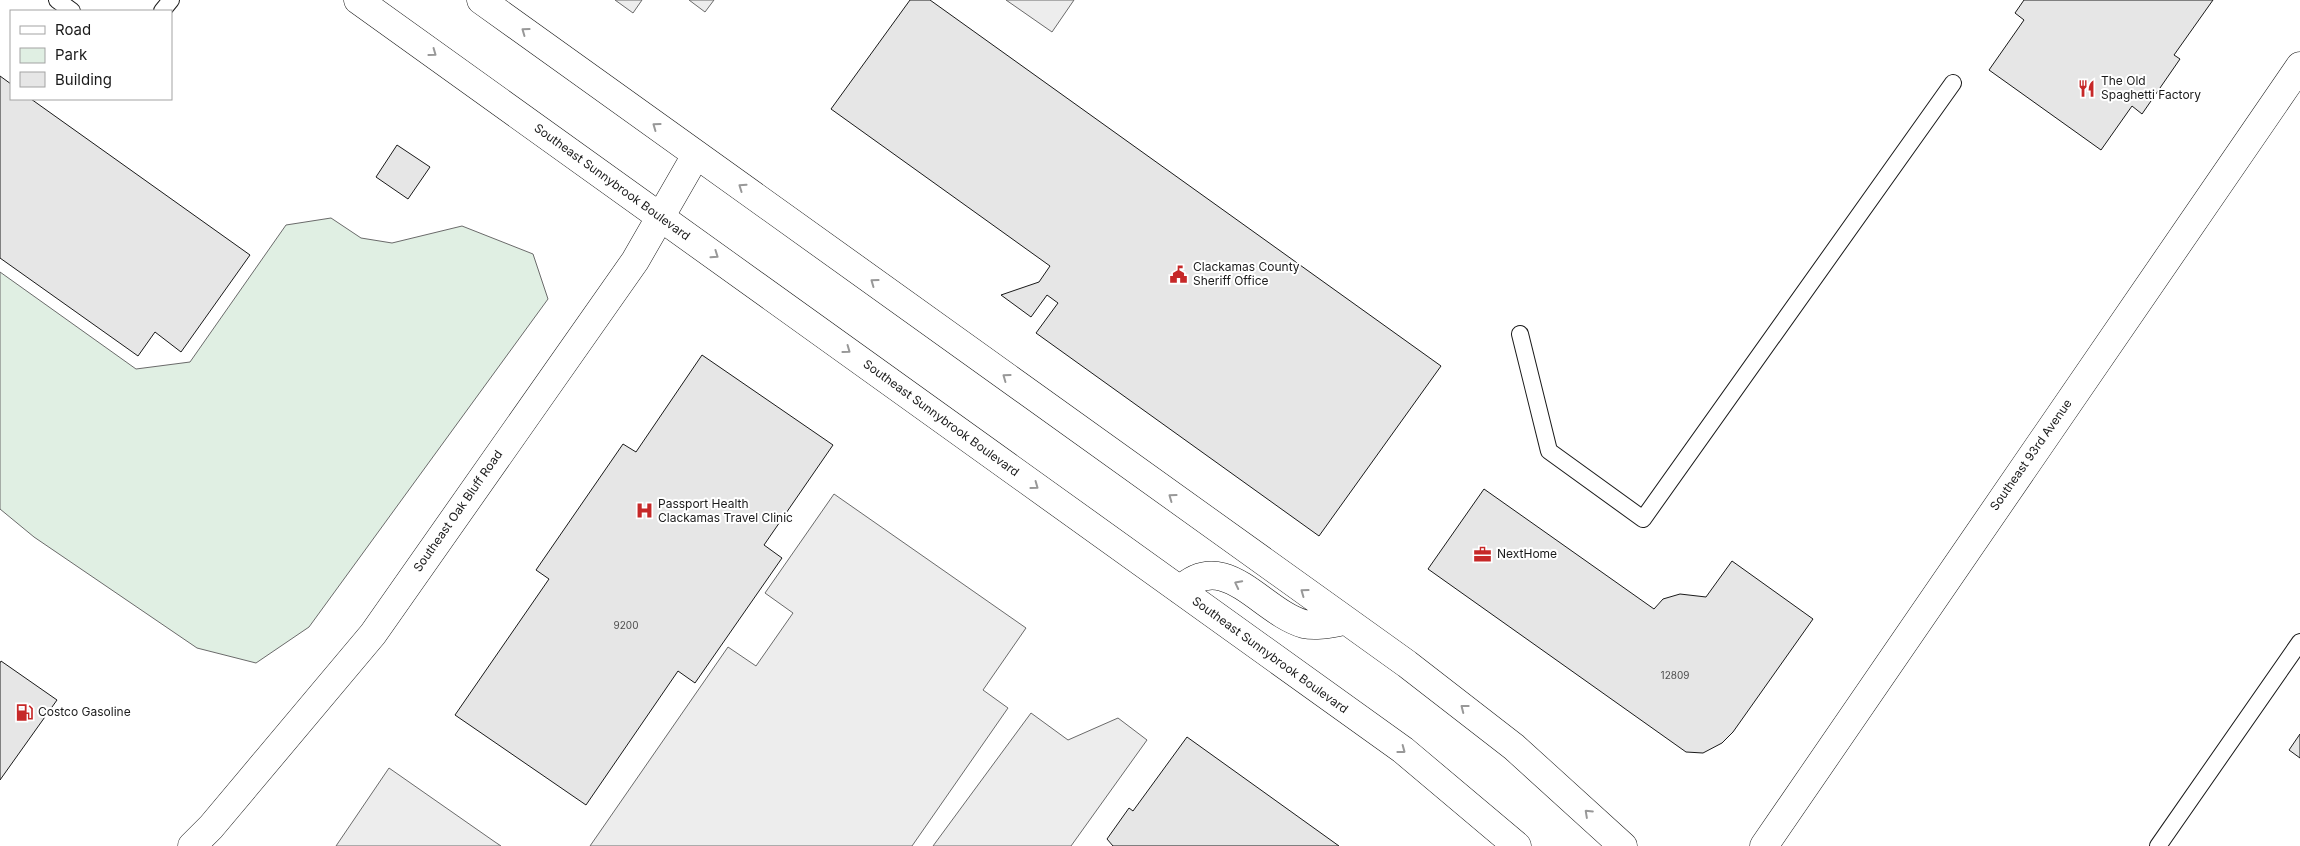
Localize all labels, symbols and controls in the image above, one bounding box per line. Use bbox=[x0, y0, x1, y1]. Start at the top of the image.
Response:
legend bbox=[10, 10, 172, 100]
text: Road bbox=[55, 20, 91, 39]
one-way arrow bbox=[521, 28, 531, 37]
text: Park bbox=[55, 45, 88, 64]
one-way arrow bbox=[427, 47, 437, 56]
text: Building bbox=[55, 70, 112, 89]
place label: The Old Spaghetti Factory bbox=[2101, 73, 2201, 102]
restaurant icon: The Old Spaghetti Factory bbox=[2077, 78, 2097, 98]
street label: Southeast Sunnybrook Boulevard bbox=[531, 120, 693, 243]
one-way arrow bbox=[653, 123, 662, 132]
one-way arrow bbox=[738, 184, 748, 193]
one-way arrow bbox=[709, 249, 719, 258]
place label: Clackamas County Sheriff Office bbox=[1193, 259, 1300, 288]
public building icon: Clackamas County Sheriff Office bbox=[1169, 264, 1189, 284]
one-way arrow bbox=[870, 279, 880, 288]
one-way arrow bbox=[841, 344, 851, 353]
street label: Southeast Sunnybrook Boulevard bbox=[860, 356, 1022, 479]
one-way arrow bbox=[1002, 374, 1012, 383]
street label: Southeast 93rd Avenue bbox=[1986, 396, 2075, 513]
street label: Southeast Oak Bluff Road bbox=[410, 447, 505, 574]
one-way arrow bbox=[1029, 480, 1039, 489]
one-way arrow bbox=[1169, 494, 1178, 502]
place label: Passport Health Clackamas Travel Clinic bbox=[658, 496, 793, 525]
hospital icon: Passport Health Clackamas Travel Clinic bbox=[634, 501, 654, 521]
office icon: NextHome bbox=[1473, 544, 1493, 564]
place label: NextHome bbox=[1497, 546, 1557, 561]
one-way arrow bbox=[1234, 580, 1243, 590]
one-way arrow bbox=[1301, 589, 1310, 597]
street label: Southeast Sunnybrook Boulevard bbox=[1189, 593, 1351, 716]
house number: 9200 bbox=[614, 619, 638, 631]
house number: 12809 bbox=[1661, 669, 1689, 681]
fuel station icon: Costco Gasoline bbox=[14, 702, 34, 722]
place label: Costco Gasoline bbox=[38, 704, 131, 719]
one-way arrow bbox=[1461, 705, 1470, 713]
one-way arrow bbox=[1396, 745, 1405, 753]
one-way arrow bbox=[1584, 809, 1593, 818]

